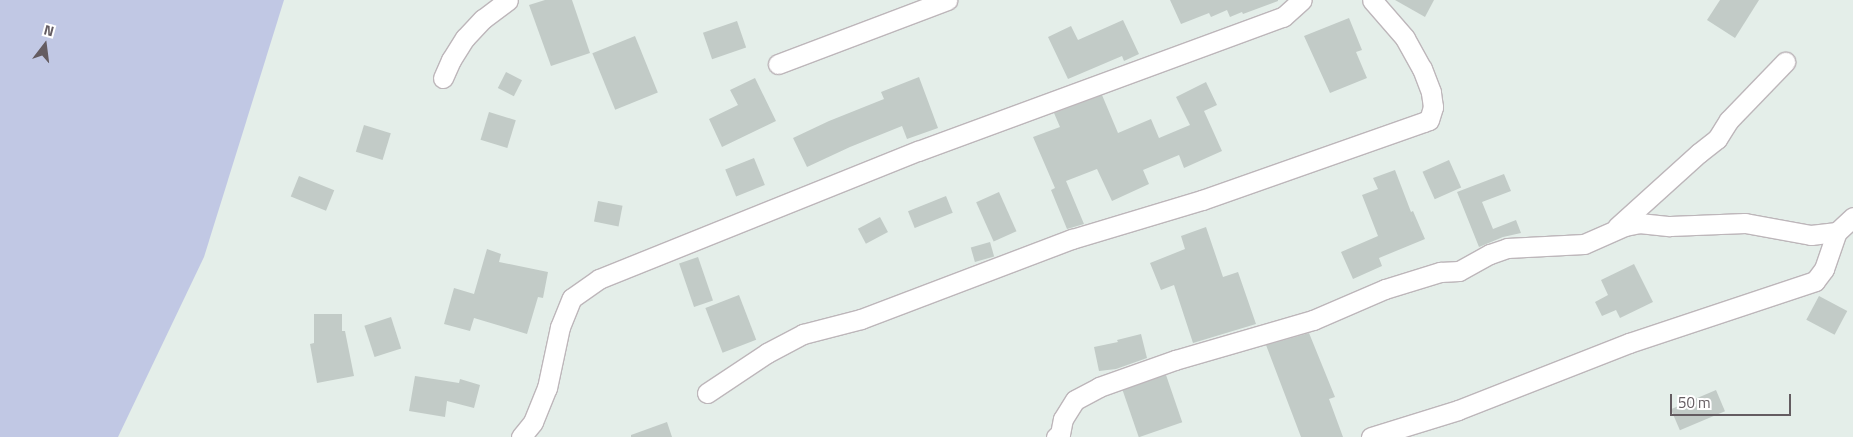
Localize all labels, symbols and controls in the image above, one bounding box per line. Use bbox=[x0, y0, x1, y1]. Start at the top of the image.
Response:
text: N bbox=[42, 19, 56, 41]
north arrow bbox=[20, 20, 70, 70]
scale bar bbox=[1673, 384, 1794, 416]
text: 50 m bbox=[1678, 391, 1711, 414]

